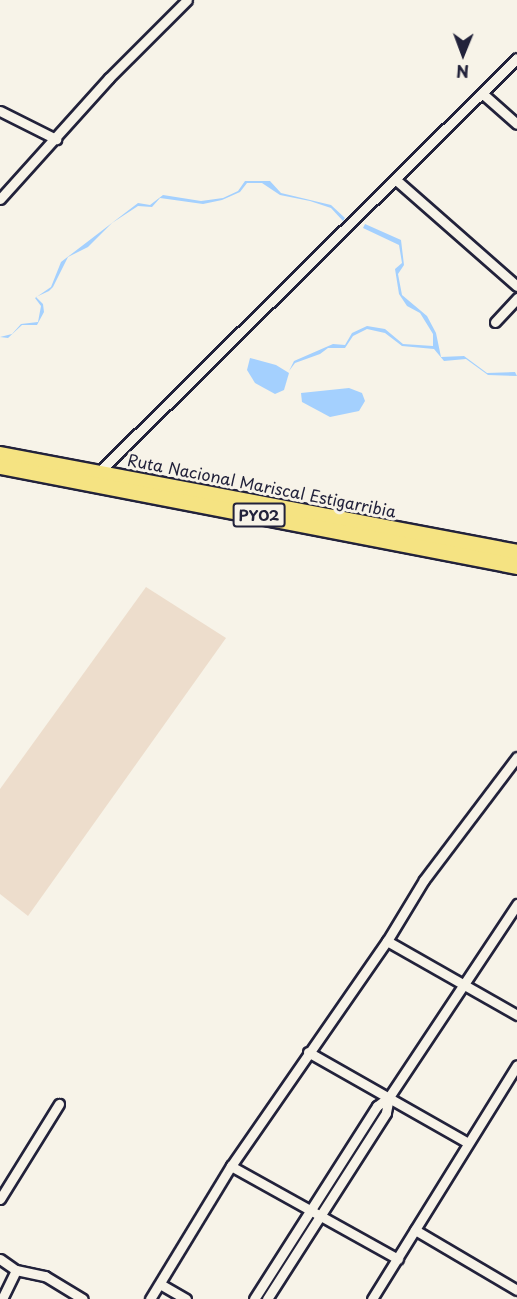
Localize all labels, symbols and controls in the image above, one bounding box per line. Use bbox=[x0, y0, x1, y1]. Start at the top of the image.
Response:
north arrow bbox=[433, 24, 493, 84]
text: N bbox=[456, 60, 469, 84]
street label: Ruta Nacional Mariscal Estigarribia bbox=[126, 449, 398, 521]
road number: PY02 bbox=[232, 503, 286, 527]

